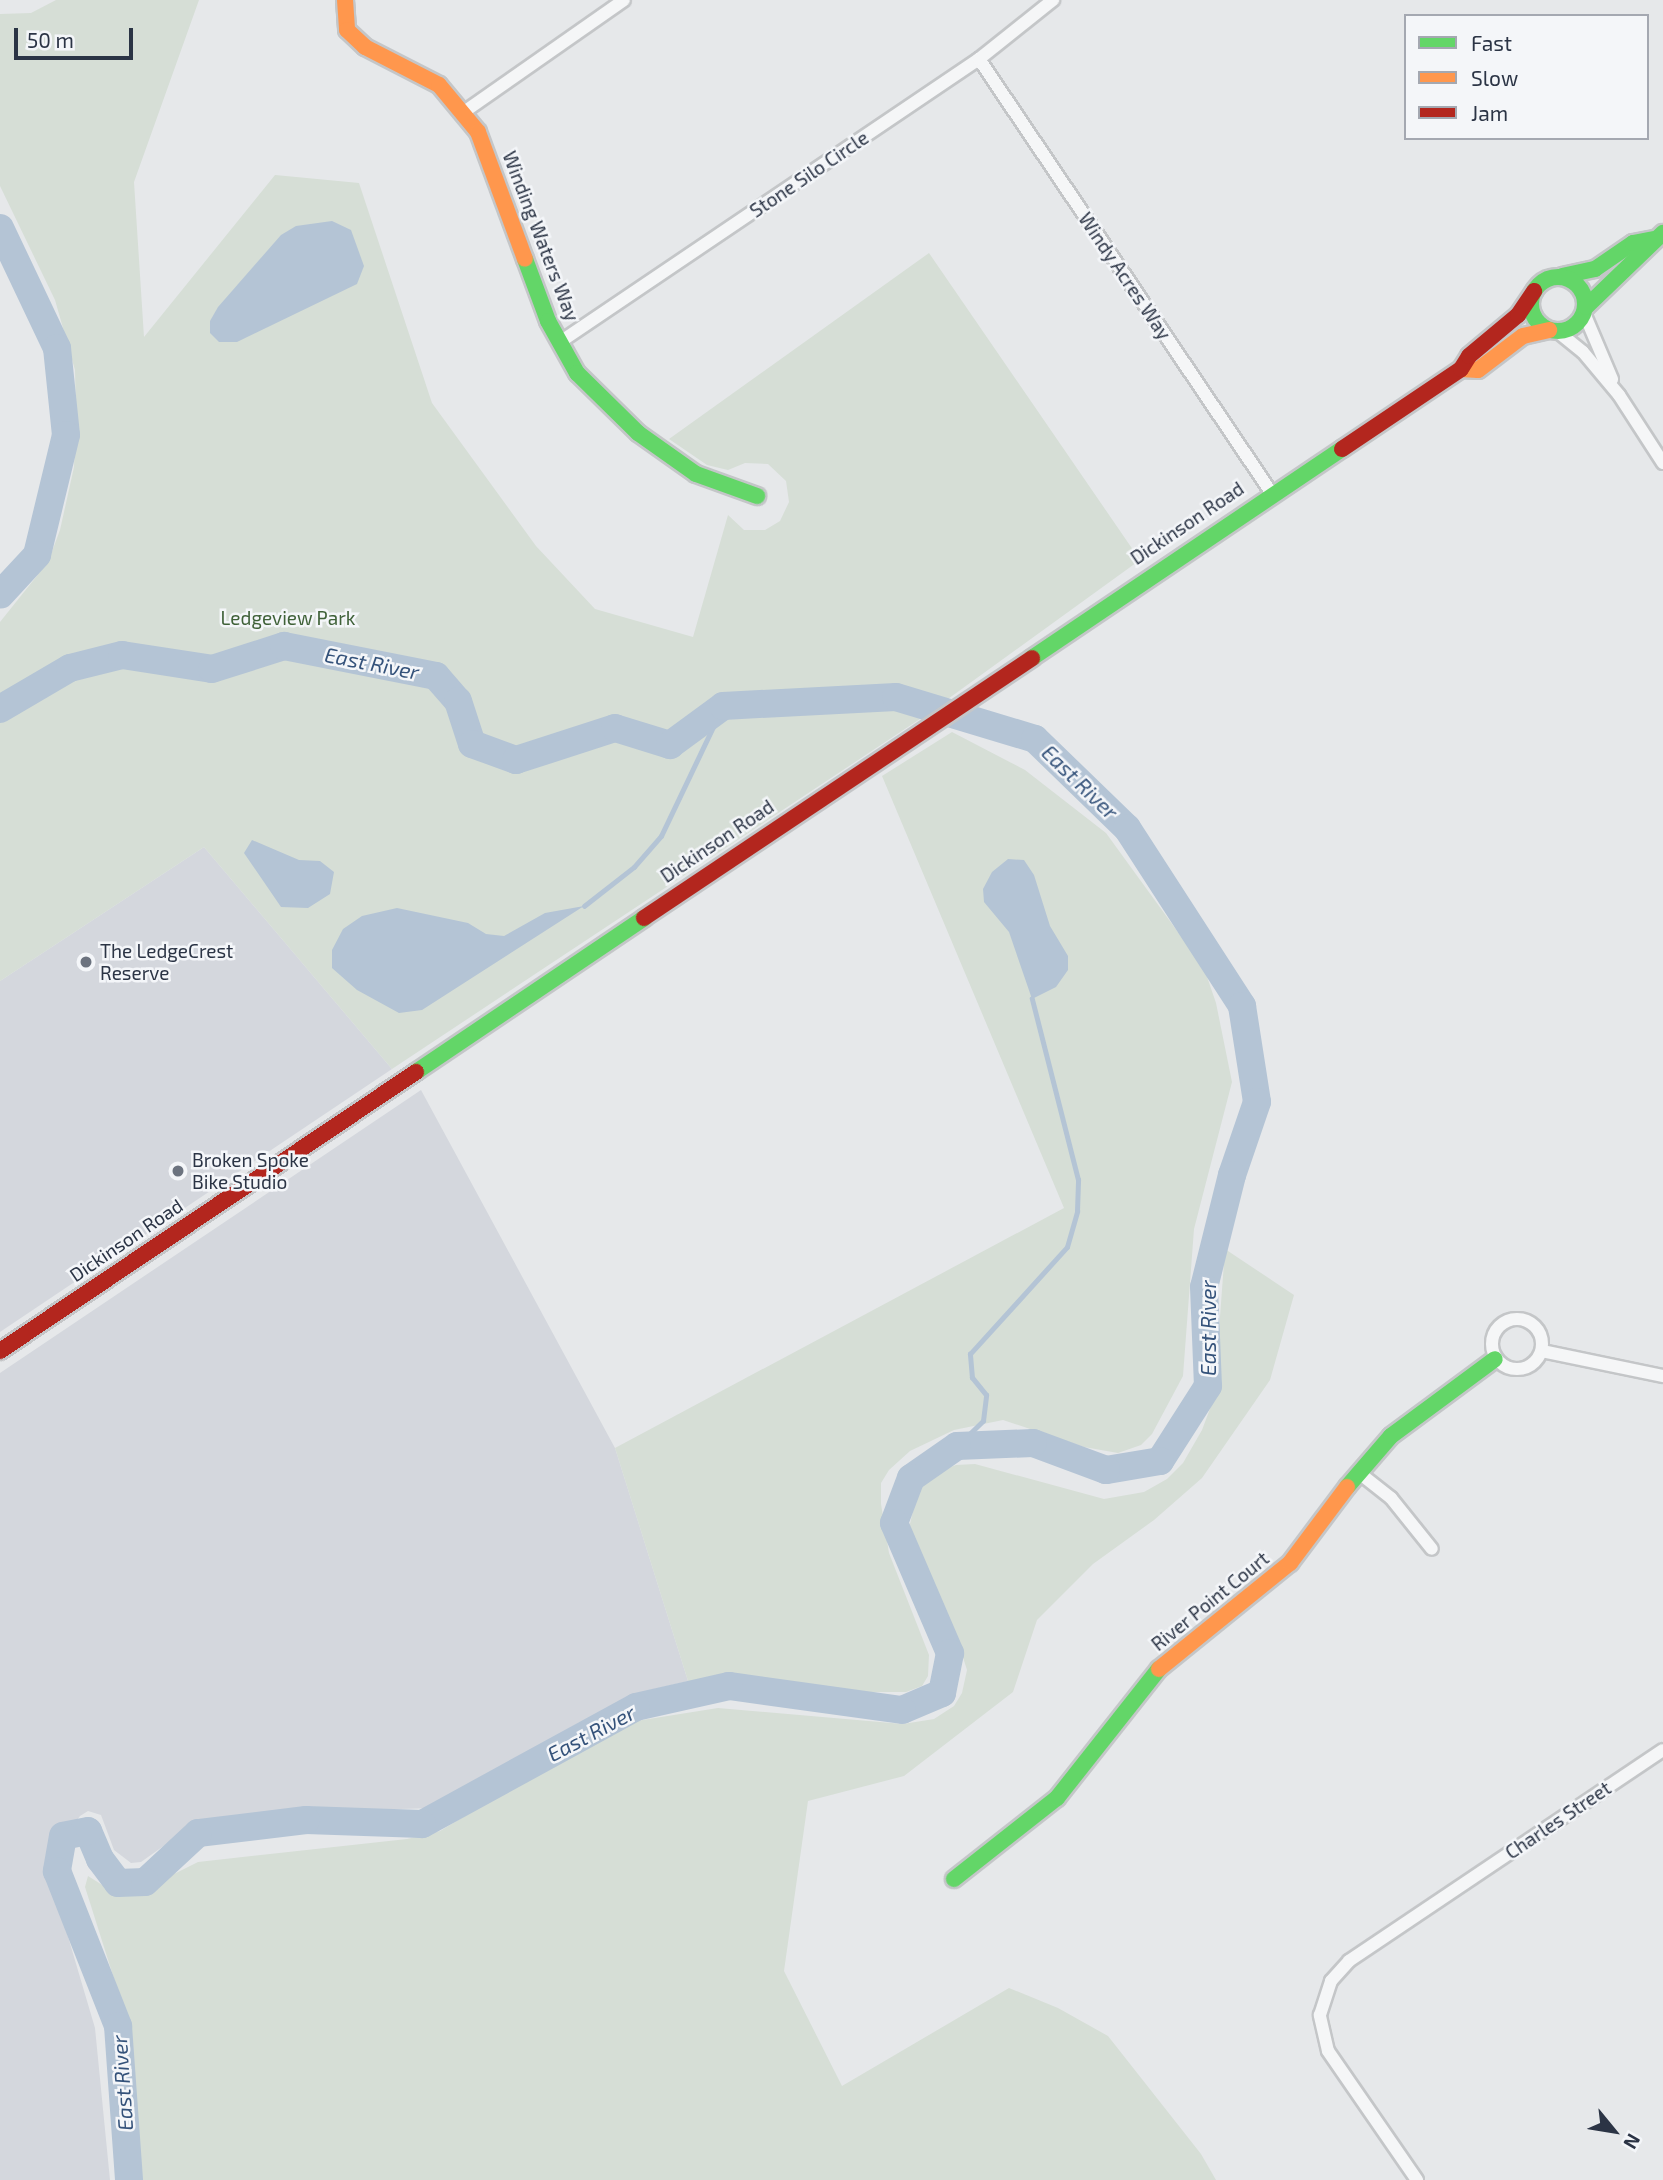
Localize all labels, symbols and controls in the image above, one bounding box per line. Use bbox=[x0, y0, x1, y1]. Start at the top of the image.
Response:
scale bar bbox=[18, 14, 136, 58]
legend bbox=[1404, 14, 1649, 140]
text: 50 m bbox=[27, 27, 74, 52]
text: Fast bbox=[1471, 30, 1512, 55]
text: Slow bbox=[1471, 65, 1518, 90]
text: Jam bbox=[1471, 100, 1508, 125]
street label: Stone Silo Circle bbox=[745, 126, 873, 222]
street label: Winding Waters Way bbox=[498, 148, 584, 324]
street label: Windy Acres Way bbox=[1074, 208, 1176, 344]
street label: Dickinson Road bbox=[1126, 477, 1248, 569]
park label: Ledgeview Park bbox=[220, 607, 356, 629]
water label: East River bbox=[323, 641, 421, 685]
water label: East River bbox=[1037, 740, 1123, 824]
street label: Dickinson Road bbox=[656, 795, 778, 887]
place label: The LedgeCrest Reserve bbox=[100, 940, 233, 984]
marker: The LedgeCrest Reserve bbox=[78, 954, 94, 970]
place label: Broken Spoke Bike Studio bbox=[192, 1149, 309, 1193]
marker: Broken Spoke Bike Studio bbox=[170, 1163, 186, 1179]
street label: Dickinson Road bbox=[65, 1194, 187, 1286]
water label: East River bbox=[1195, 1280, 1221, 1376]
street label: River Point Court bbox=[1147, 1547, 1273, 1655]
water label: East River bbox=[543, 1699, 639, 1767]
street label: Charles Street bbox=[1501, 1776, 1615, 1864]
water label: East River bbox=[106, 2034, 138, 2132]
north arrow bbox=[1579, 2096, 1649, 2166]
text: N bbox=[1619, 2130, 1646, 2153]

